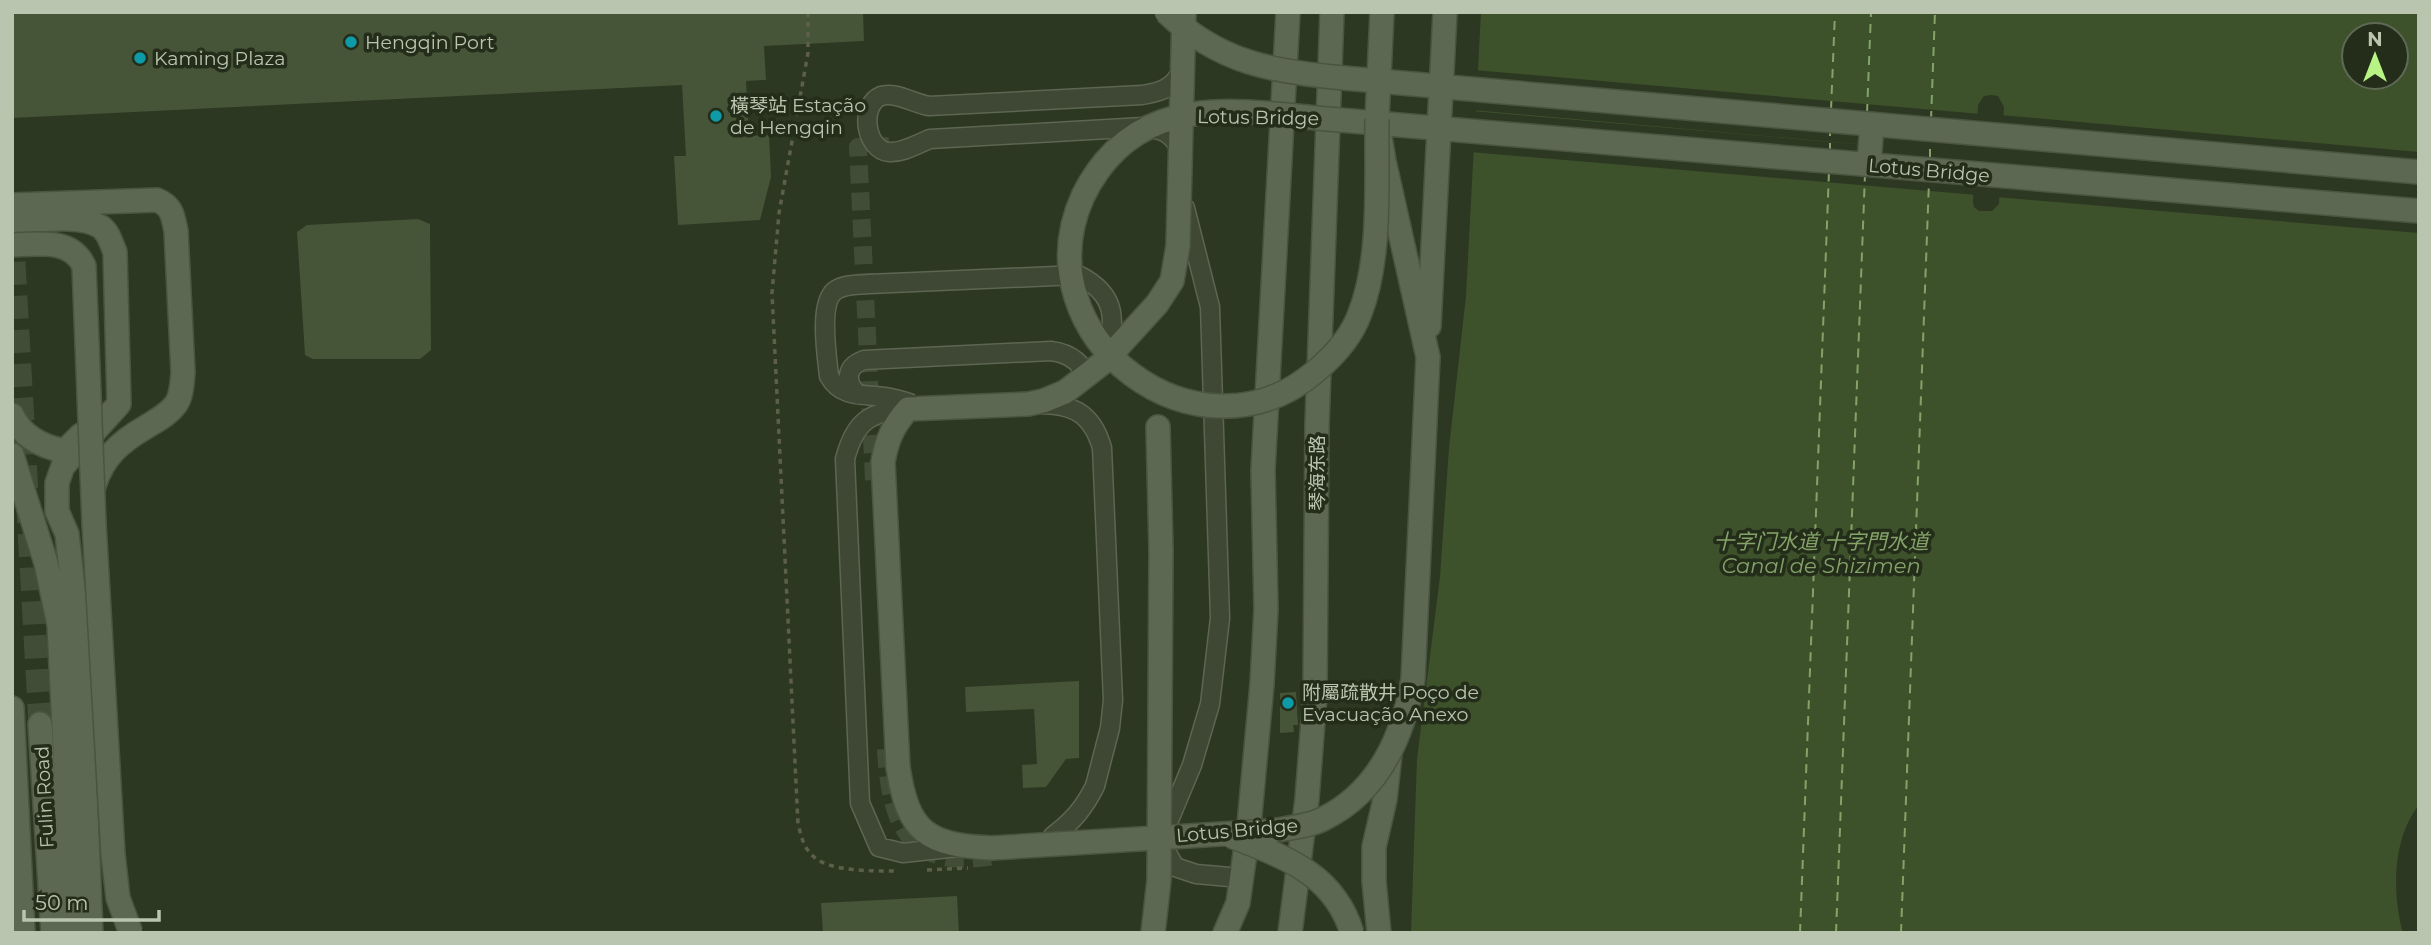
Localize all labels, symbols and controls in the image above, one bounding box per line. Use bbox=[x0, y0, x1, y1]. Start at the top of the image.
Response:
north arrow bbox=[2340, 21, 2410, 91]
text: N bbox=[2367, 28, 2383, 51]
place label: Hengqin Port bbox=[365, 31, 495, 54]
marker: Hengqin Port bbox=[343, 34, 359, 50]
place label: Kaming Plaza bbox=[154, 47, 285, 70]
marker: Kaming Plaza bbox=[132, 50, 148, 66]
place label: 橫琴站 Estação de Hengqin bbox=[730, 94, 866, 139]
street label: Lotus Bridge bbox=[1197, 105, 1319, 130]
marker: 橫琴站 Estação de Hengqin bbox=[708, 108, 724, 124]
street label: Lotus Bridge bbox=[1867, 154, 1991, 187]
street label: 琴海东路 bbox=[1306, 435, 1329, 511]
water label: 十字门水道 十字門水道 Canal de Shizimen bbox=[1713, 529, 1932, 578]
place label: 附屬疏散井 Poço de Evacuação Anexo bbox=[1302, 681, 1479, 726]
marker: 附屬疏散井 Poço de Evacuação Anexo bbox=[1280, 695, 1296, 711]
street label: Fulin Road bbox=[30, 745, 59, 849]
street label: Lotus Bridge bbox=[1175, 814, 1299, 847]
scale bar bbox=[24, 878, 159, 922]
text: 50 m bbox=[35, 890, 89, 915]

